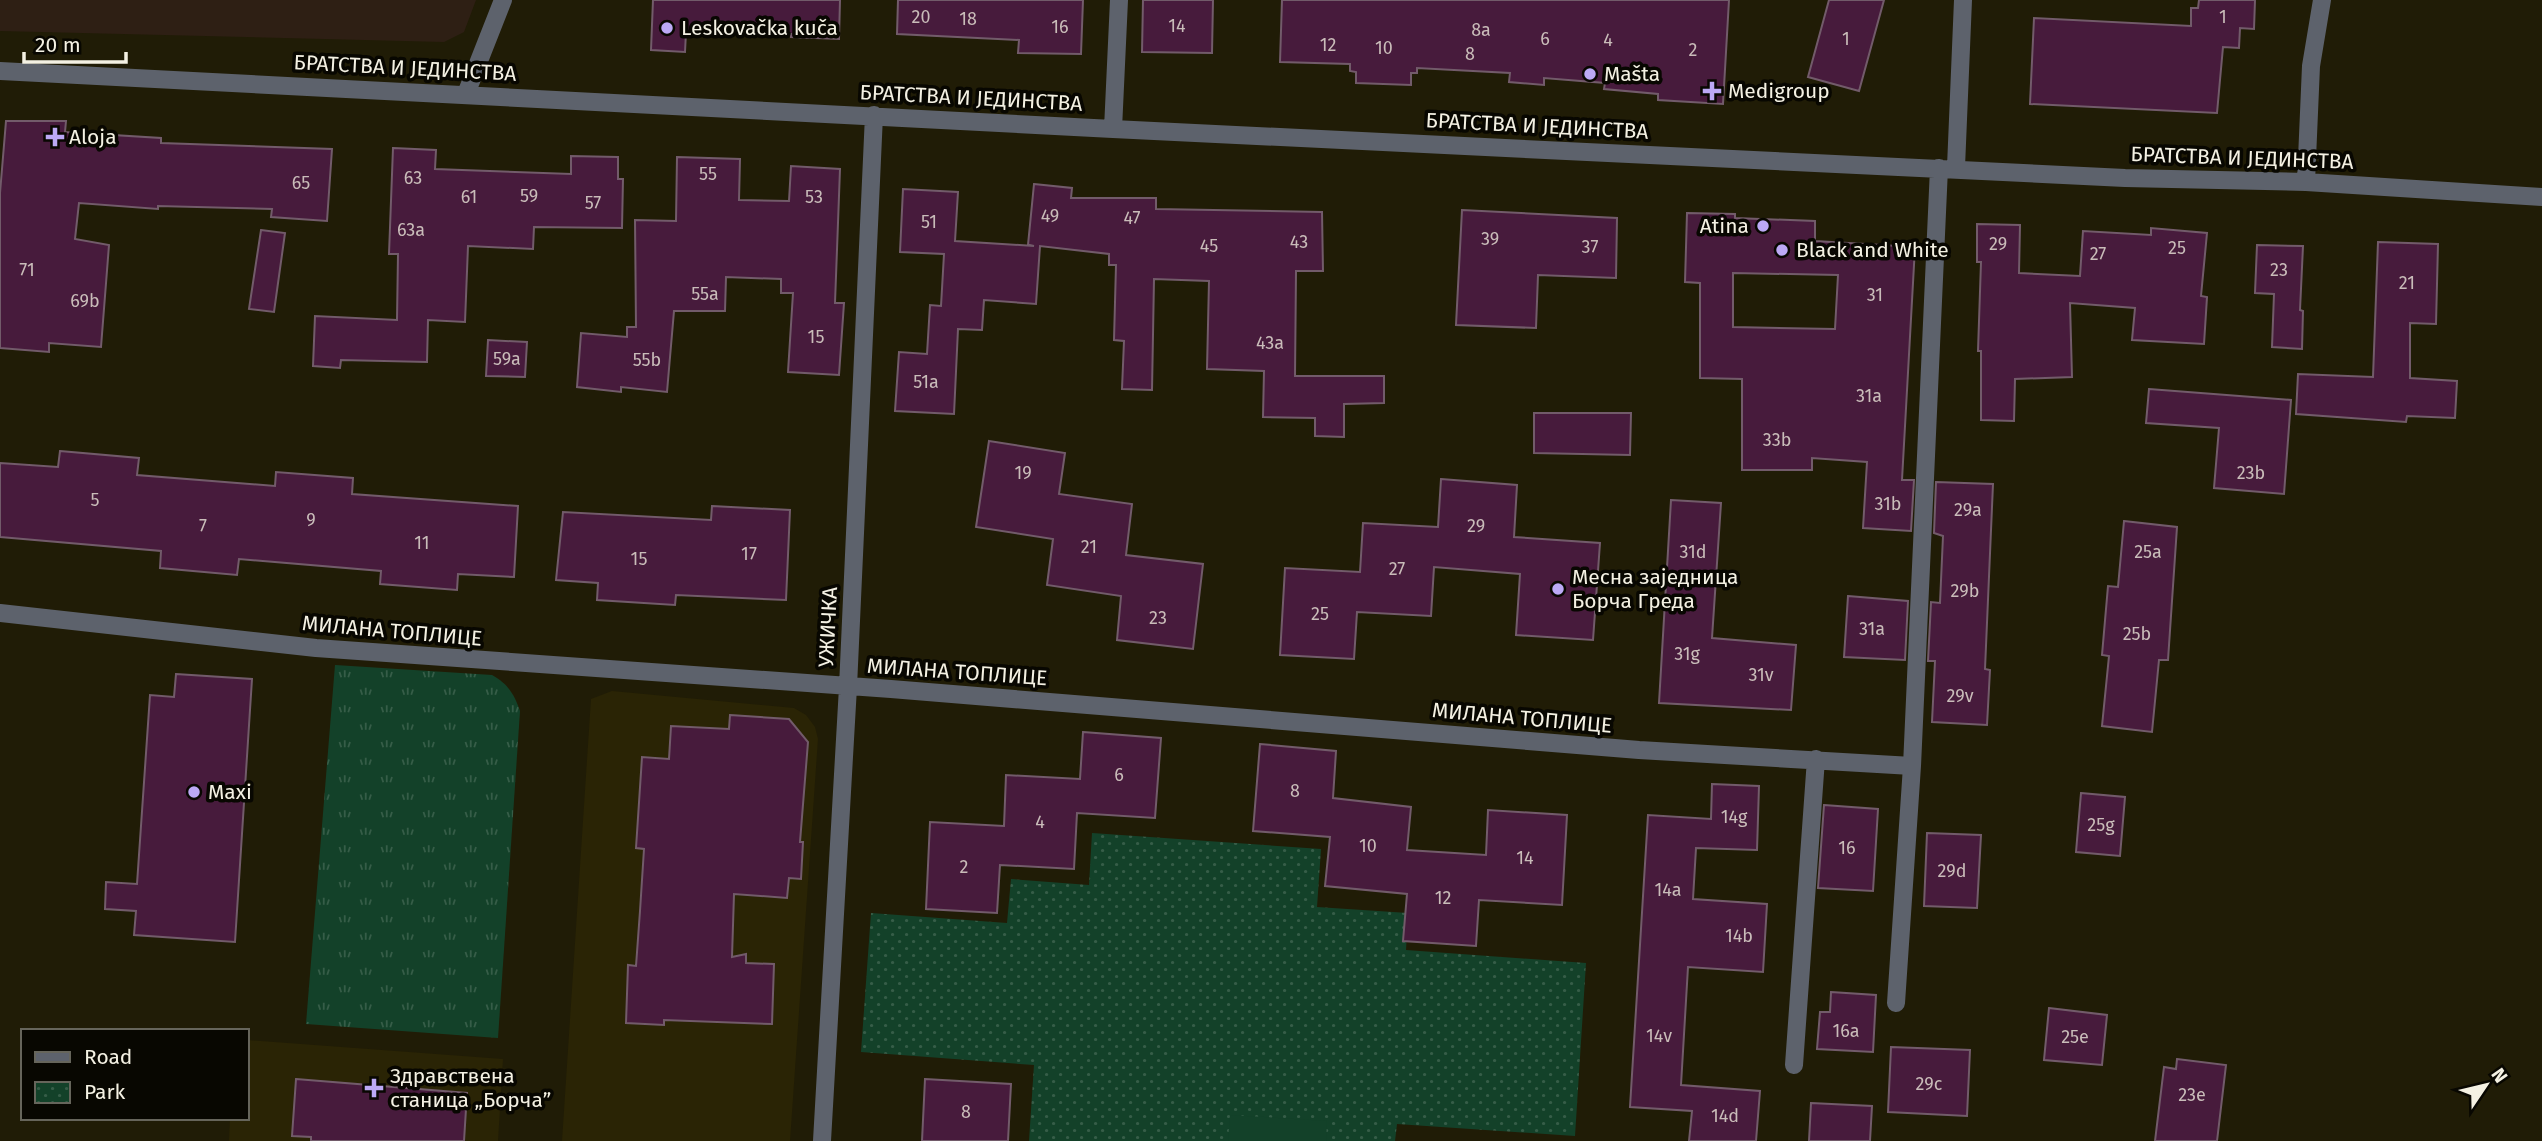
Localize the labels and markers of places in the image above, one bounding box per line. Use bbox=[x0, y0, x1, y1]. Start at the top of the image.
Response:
place label: Leskovačka kuča bbox=[681, 15, 838, 41]
marker: Leskovačka kuča bbox=[659, 20, 675, 36]
place label: Mašta bbox=[1604, 61, 1660, 87]
marker: Mašta bbox=[1582, 66, 1598, 82]
place label: Medigroup bbox=[1728, 78, 1830, 104]
marker: Medigroup bbox=[1702, 81, 1722, 101]
place label: Aloja bbox=[69, 124, 117, 150]
marker: Aloja bbox=[47, 129, 63, 145]
place label: Atina bbox=[1700, 213, 1749, 239]
marker: Atina bbox=[1755, 218, 1771, 234]
place label: Black and White bbox=[1796, 237, 1949, 263]
marker: Black and White bbox=[1774, 242, 1790, 258]
place label: Месна заједница Борча Греда bbox=[1572, 564, 1738, 614]
marker: Месна заједница Борча Греда bbox=[1550, 581, 1566, 597]
place label: Maxi bbox=[208, 779, 252, 805]
marker: Maxi bbox=[186, 784, 202, 800]
place label: Здравствена станица „Борча” bbox=[390, 1063, 551, 1113]
marker: Здравствена станица „Борча” bbox=[364, 1078, 384, 1098]

